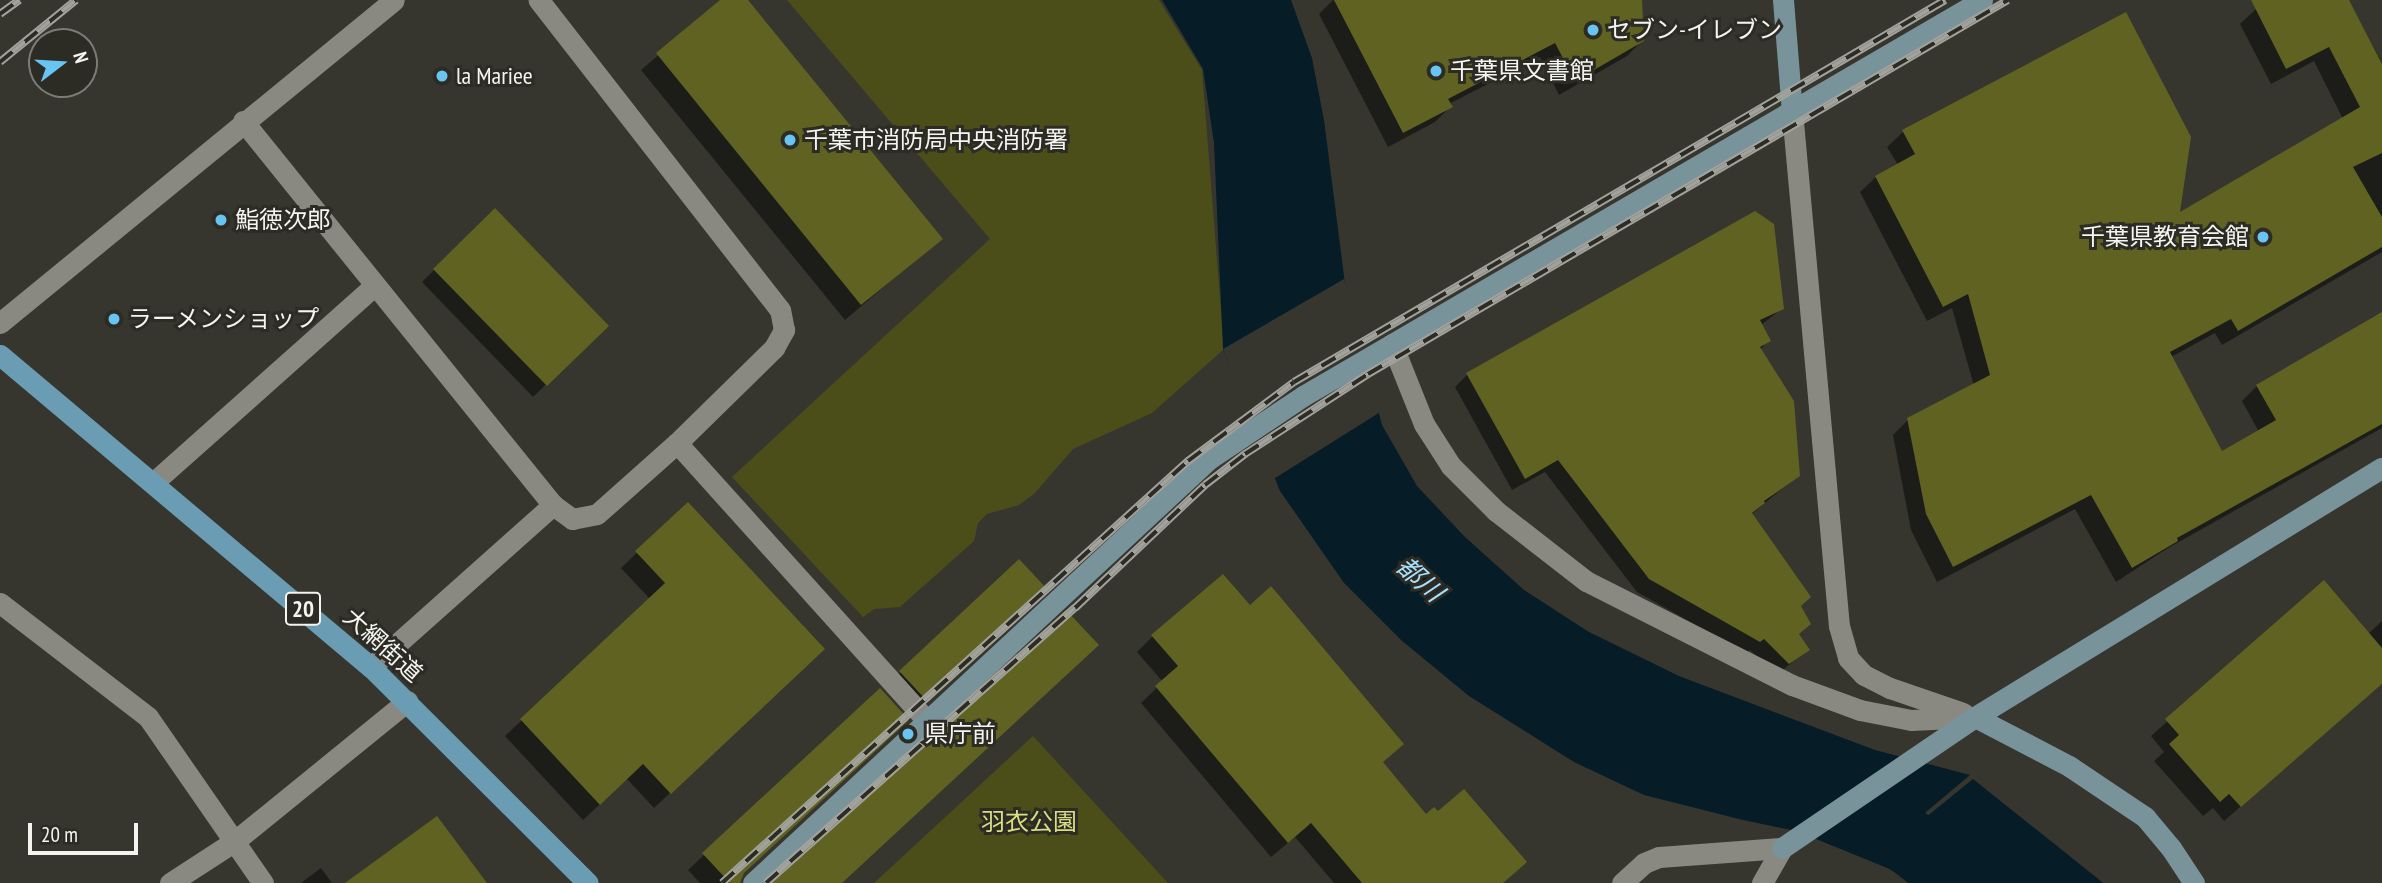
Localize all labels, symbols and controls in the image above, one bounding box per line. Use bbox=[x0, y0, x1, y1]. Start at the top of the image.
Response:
place label: セブン-イレブン bbox=[1607, 16, 1782, 44]
marker: セブン-イレブン bbox=[1585, 22, 1601, 38]
north arrow bbox=[28, 28, 98, 98]
text: N bbox=[68, 49, 94, 66]
place label: 千葉県文書館 bbox=[1450, 57, 1594, 85]
place label: la Mariee bbox=[456, 62, 533, 90]
marker: 千葉県文書館 bbox=[1428, 63, 1444, 79]
marker: la Mariee bbox=[434, 68, 450, 84]
place label: 千葉市消防局中央消防署 bbox=[804, 126, 1068, 154]
marker: 千葉市消防局中央消防署 bbox=[782, 132, 798, 148]
place label: 鮨徳次郎 bbox=[235, 206, 331, 234]
marker: 鮨徳次郎 bbox=[213, 212, 229, 228]
place label: 千葉県教育会館 bbox=[2081, 223, 2249, 251]
marker: 千葉県教育会館 bbox=[2255, 229, 2271, 245]
place label: ラーメンショップ bbox=[128, 305, 320, 333]
marker: ラーメンショップ bbox=[106, 311, 122, 327]
water label: 都川 bbox=[1390, 550, 1450, 608]
road number: 20 bbox=[284, 590, 322, 628]
street label: 大網街道 bbox=[338, 602, 428, 688]
place label: 県庁前 bbox=[924, 720, 996, 748]
marker: 県庁前 bbox=[898, 724, 918, 744]
park label: 羽衣公園 bbox=[981, 808, 1077, 836]
scale bar bbox=[32, 810, 142, 854]
text: 20 m bbox=[41, 821, 78, 848]

